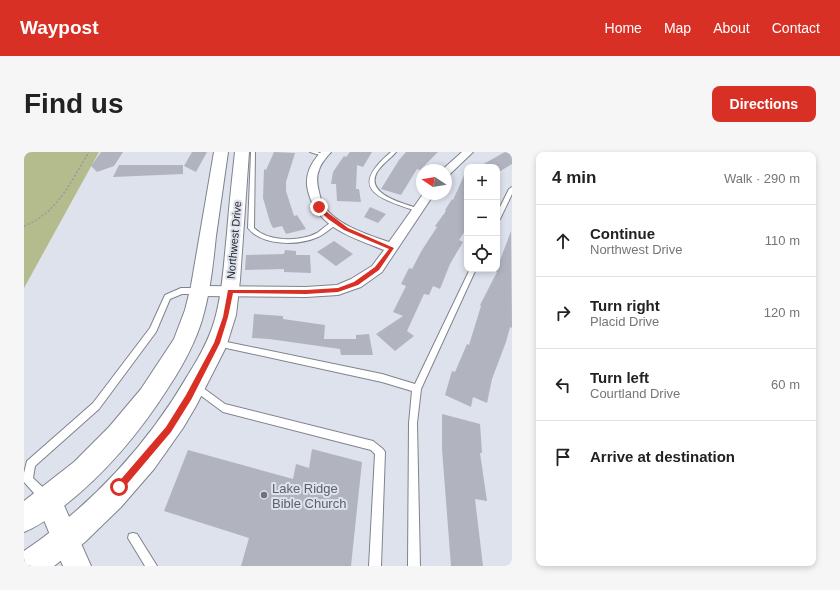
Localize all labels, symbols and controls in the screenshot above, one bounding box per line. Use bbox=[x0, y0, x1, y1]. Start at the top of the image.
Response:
text: Waypost bbox=[20, 17, 98, 38]
text: Home bbox=[605, 20, 642, 36]
text: Map bbox=[664, 20, 691, 36]
text: About bbox=[713, 20, 750, 36]
text: Contact bbox=[772, 20, 820, 36]
button: Directions bbox=[712, 86, 816, 122]
text: Find us bbox=[24, 88, 124, 119]
north arrow bbox=[416, 164, 452, 200]
map controls bbox=[464, 164, 500, 272]
button: + bbox=[464, 164, 500, 200]
text: 4 min bbox=[552, 168, 596, 187]
text: Walk · 290 m bbox=[724, 171, 800, 186]
route end bbox=[310, 198, 328, 216]
button: − bbox=[464, 200, 500, 236]
street label: Northwest Drive bbox=[225, 201, 243, 279]
text: Continue bbox=[590, 225, 655, 242]
icon: ahead bbox=[552, 230, 574, 252]
text: 110 m bbox=[765, 233, 800, 248]
button: locate bbox=[464, 236, 500, 272]
text: Northwest Drive bbox=[590, 242, 682, 257]
text: Turn right bbox=[590, 297, 660, 314]
icon: right bbox=[552, 302, 574, 324]
text: 120 m bbox=[764, 305, 800, 320]
text: Placid Drive bbox=[590, 314, 659, 329]
text: Turn left bbox=[590, 369, 649, 386]
icon: left bbox=[552, 374, 574, 396]
text: 60 m bbox=[771, 377, 800, 392]
text: Courtland Drive bbox=[590, 386, 680, 401]
icon: arrive bbox=[552, 446, 574, 468]
text: Arrive at destination bbox=[590, 448, 735, 465]
route start bbox=[110, 478, 128, 496]
place label: Lake Ridge Bible Church bbox=[272, 481, 346, 511]
marker: Lake Ridge Bible Church bbox=[259, 490, 269, 500]

